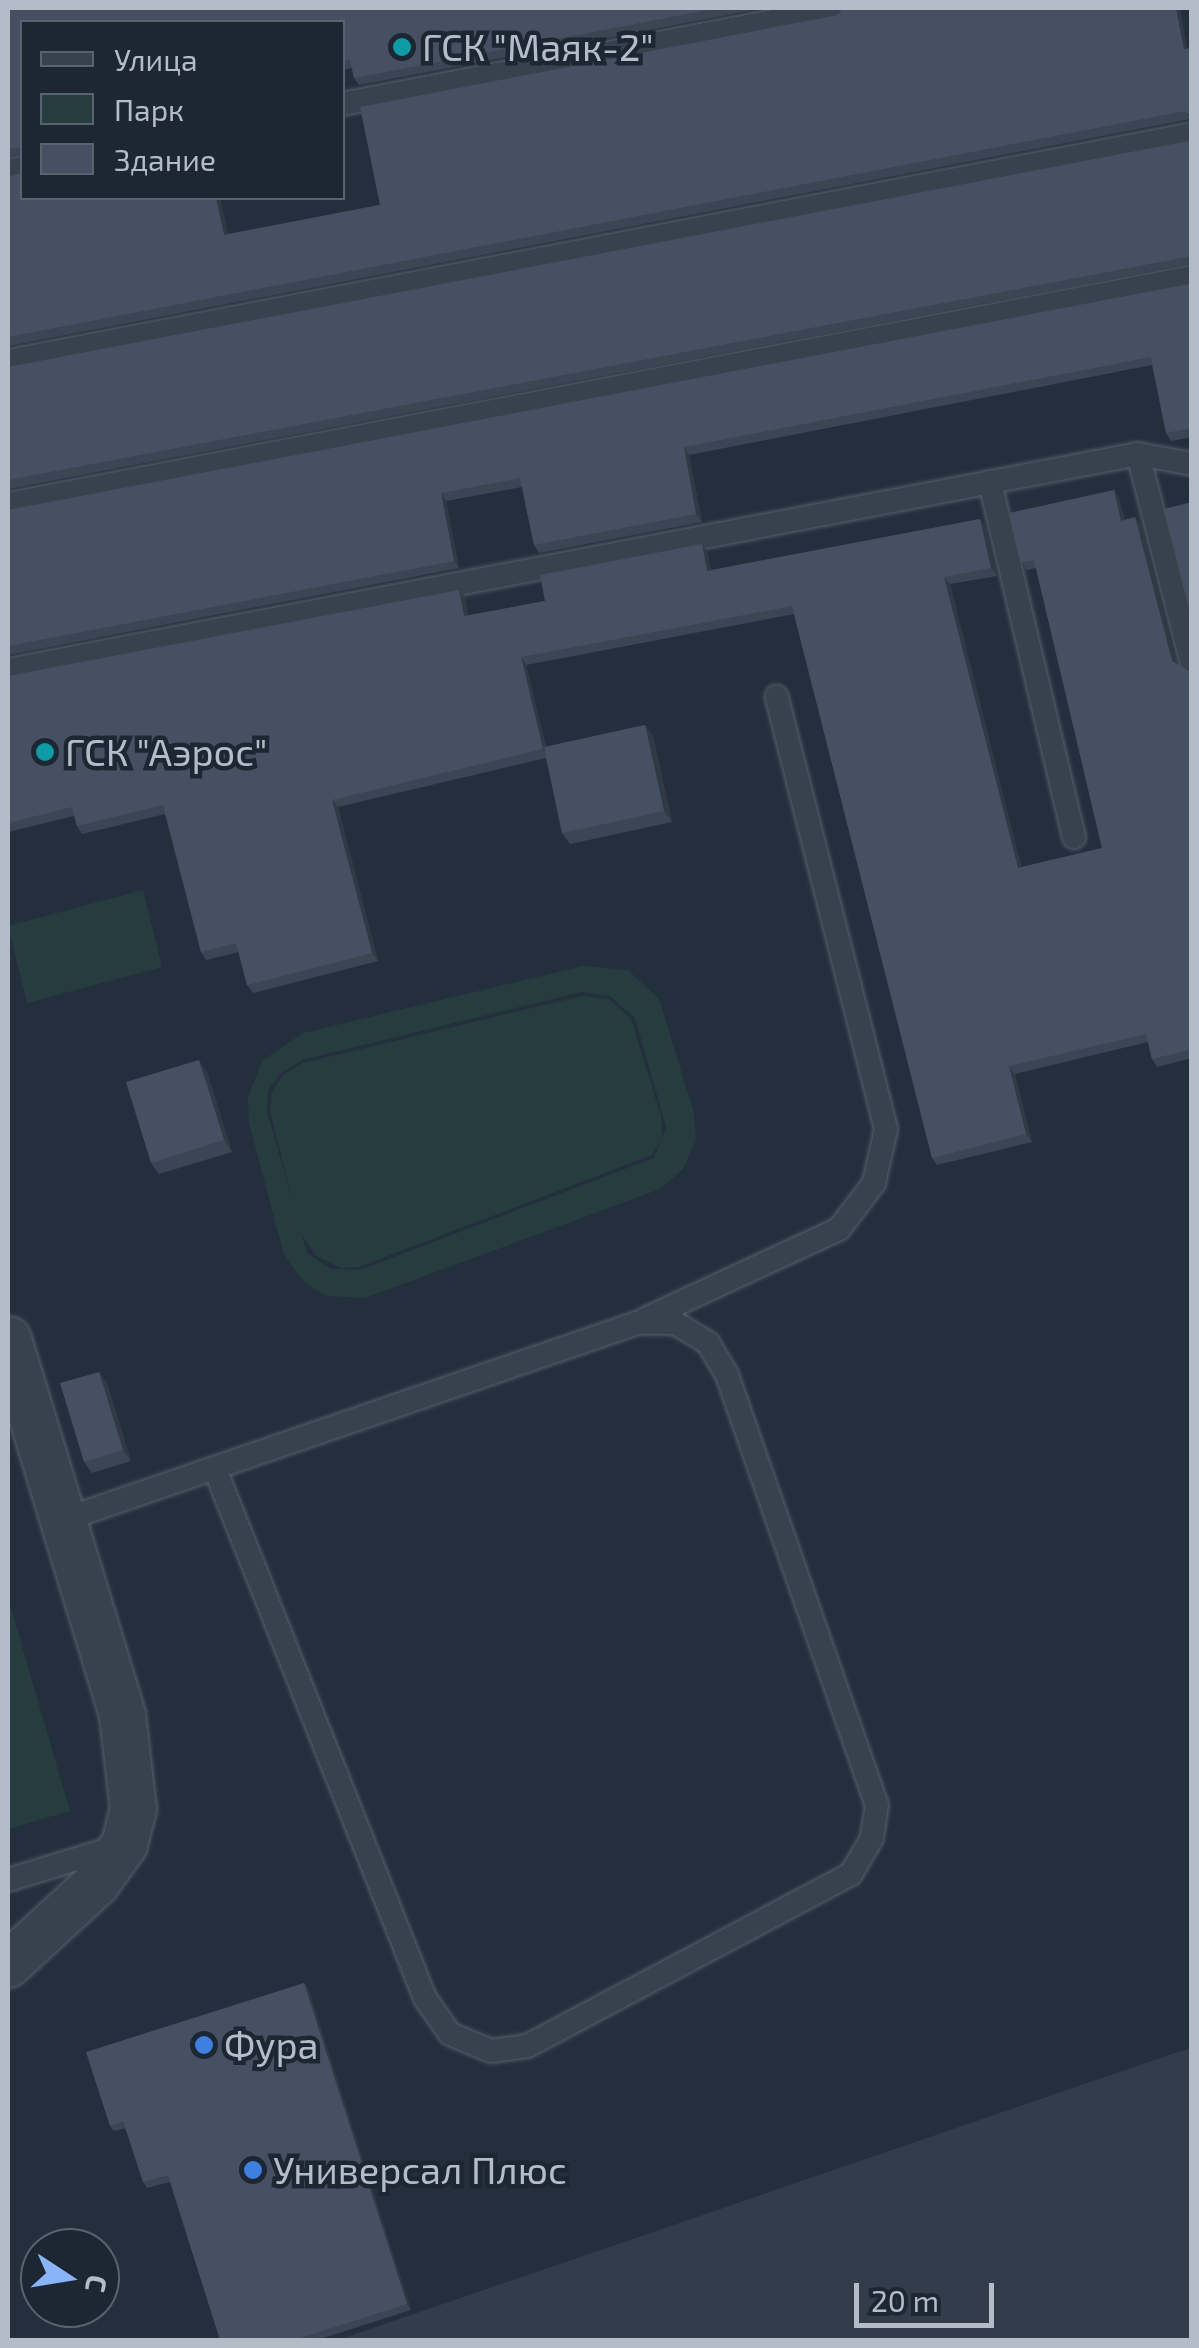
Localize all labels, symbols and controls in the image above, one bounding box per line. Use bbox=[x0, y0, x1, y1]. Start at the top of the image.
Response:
legend bbox=[20, 20, 345, 200]
place label: ГСК "Маяк-2" bbox=[422, 24, 654, 70]
marker: ГСК "Маяк-2" bbox=[391, 36, 413, 58]
text: Улица bbox=[114, 41, 198, 77]
text: Парк bbox=[114, 91, 184, 127]
text: Здание bbox=[114, 141, 216, 177]
place label: ГСК "Аэрос" bbox=[65, 729, 268, 775]
marker: ГСК "Аэрос" bbox=[34, 741, 56, 763]
place label: Фура bbox=[224, 2022, 319, 2068]
marker: Фура bbox=[193, 2034, 215, 2056]
place label: Универсал Плюс bbox=[273, 2147, 567, 2193]
marker: Универсал Плюс bbox=[242, 2159, 264, 2181]
north arrow bbox=[20, 2228, 120, 2328]
scale bar bbox=[859, 2263, 999, 2325]
text: С bbox=[79, 2272, 116, 2295]
text: 20 m bbox=[871, 2282, 939, 2318]

